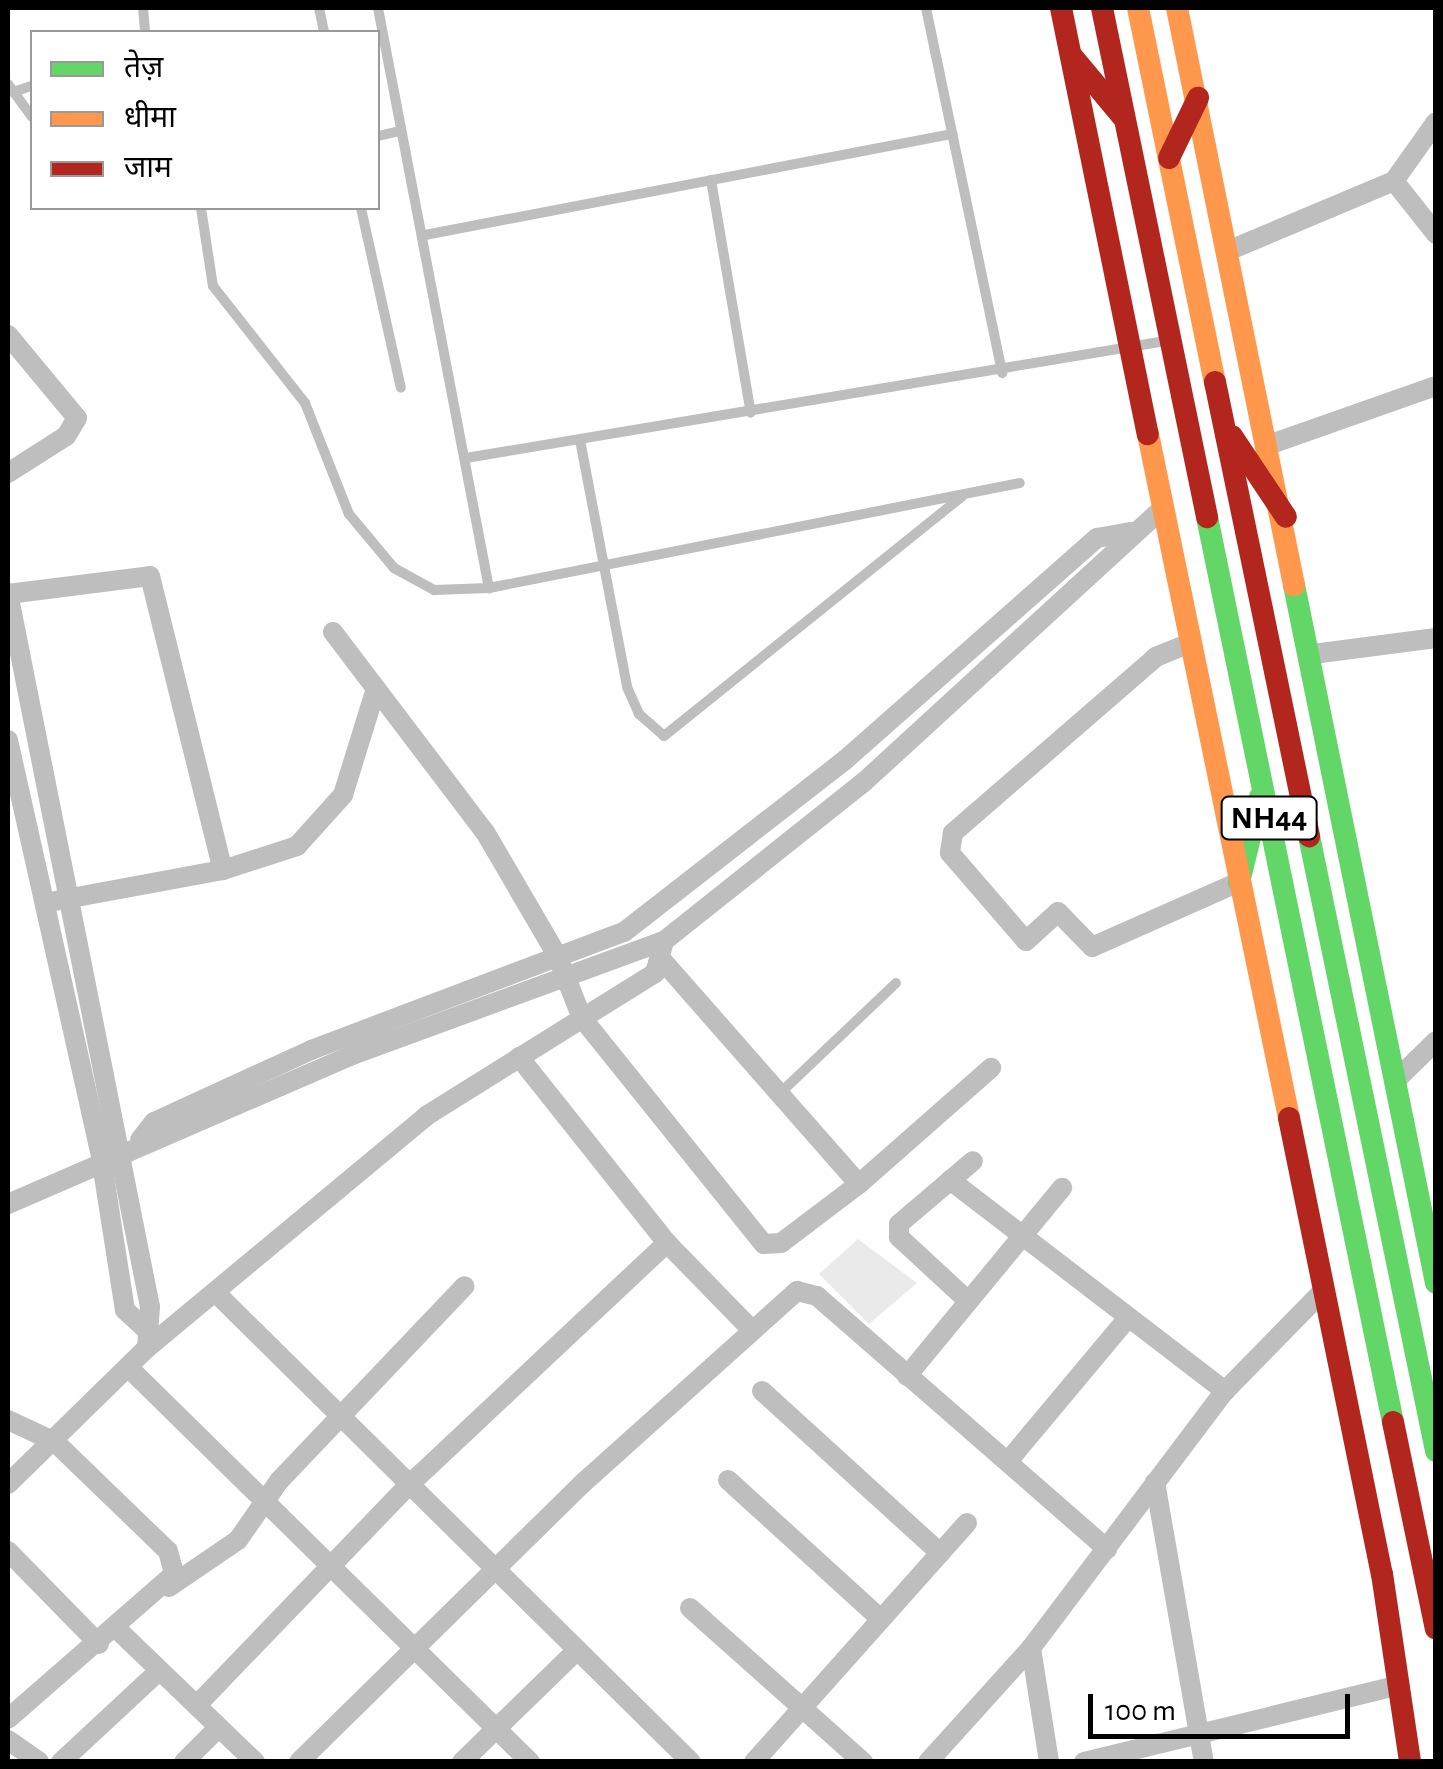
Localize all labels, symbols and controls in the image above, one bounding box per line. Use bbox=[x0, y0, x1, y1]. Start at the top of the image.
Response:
legend bbox=[30, 30, 380, 210]
text: तेज़ bbox=[124, 53, 163, 83]
text: धीमा bbox=[124, 103, 176, 133]
text: जाम bbox=[124, 153, 172, 183]
road number: NH44 bbox=[1219, 791, 1319, 845]
scale bar bbox=[1093, 1674, 1356, 1736]
text: 100 m bbox=[1105, 1696, 1176, 1726]

